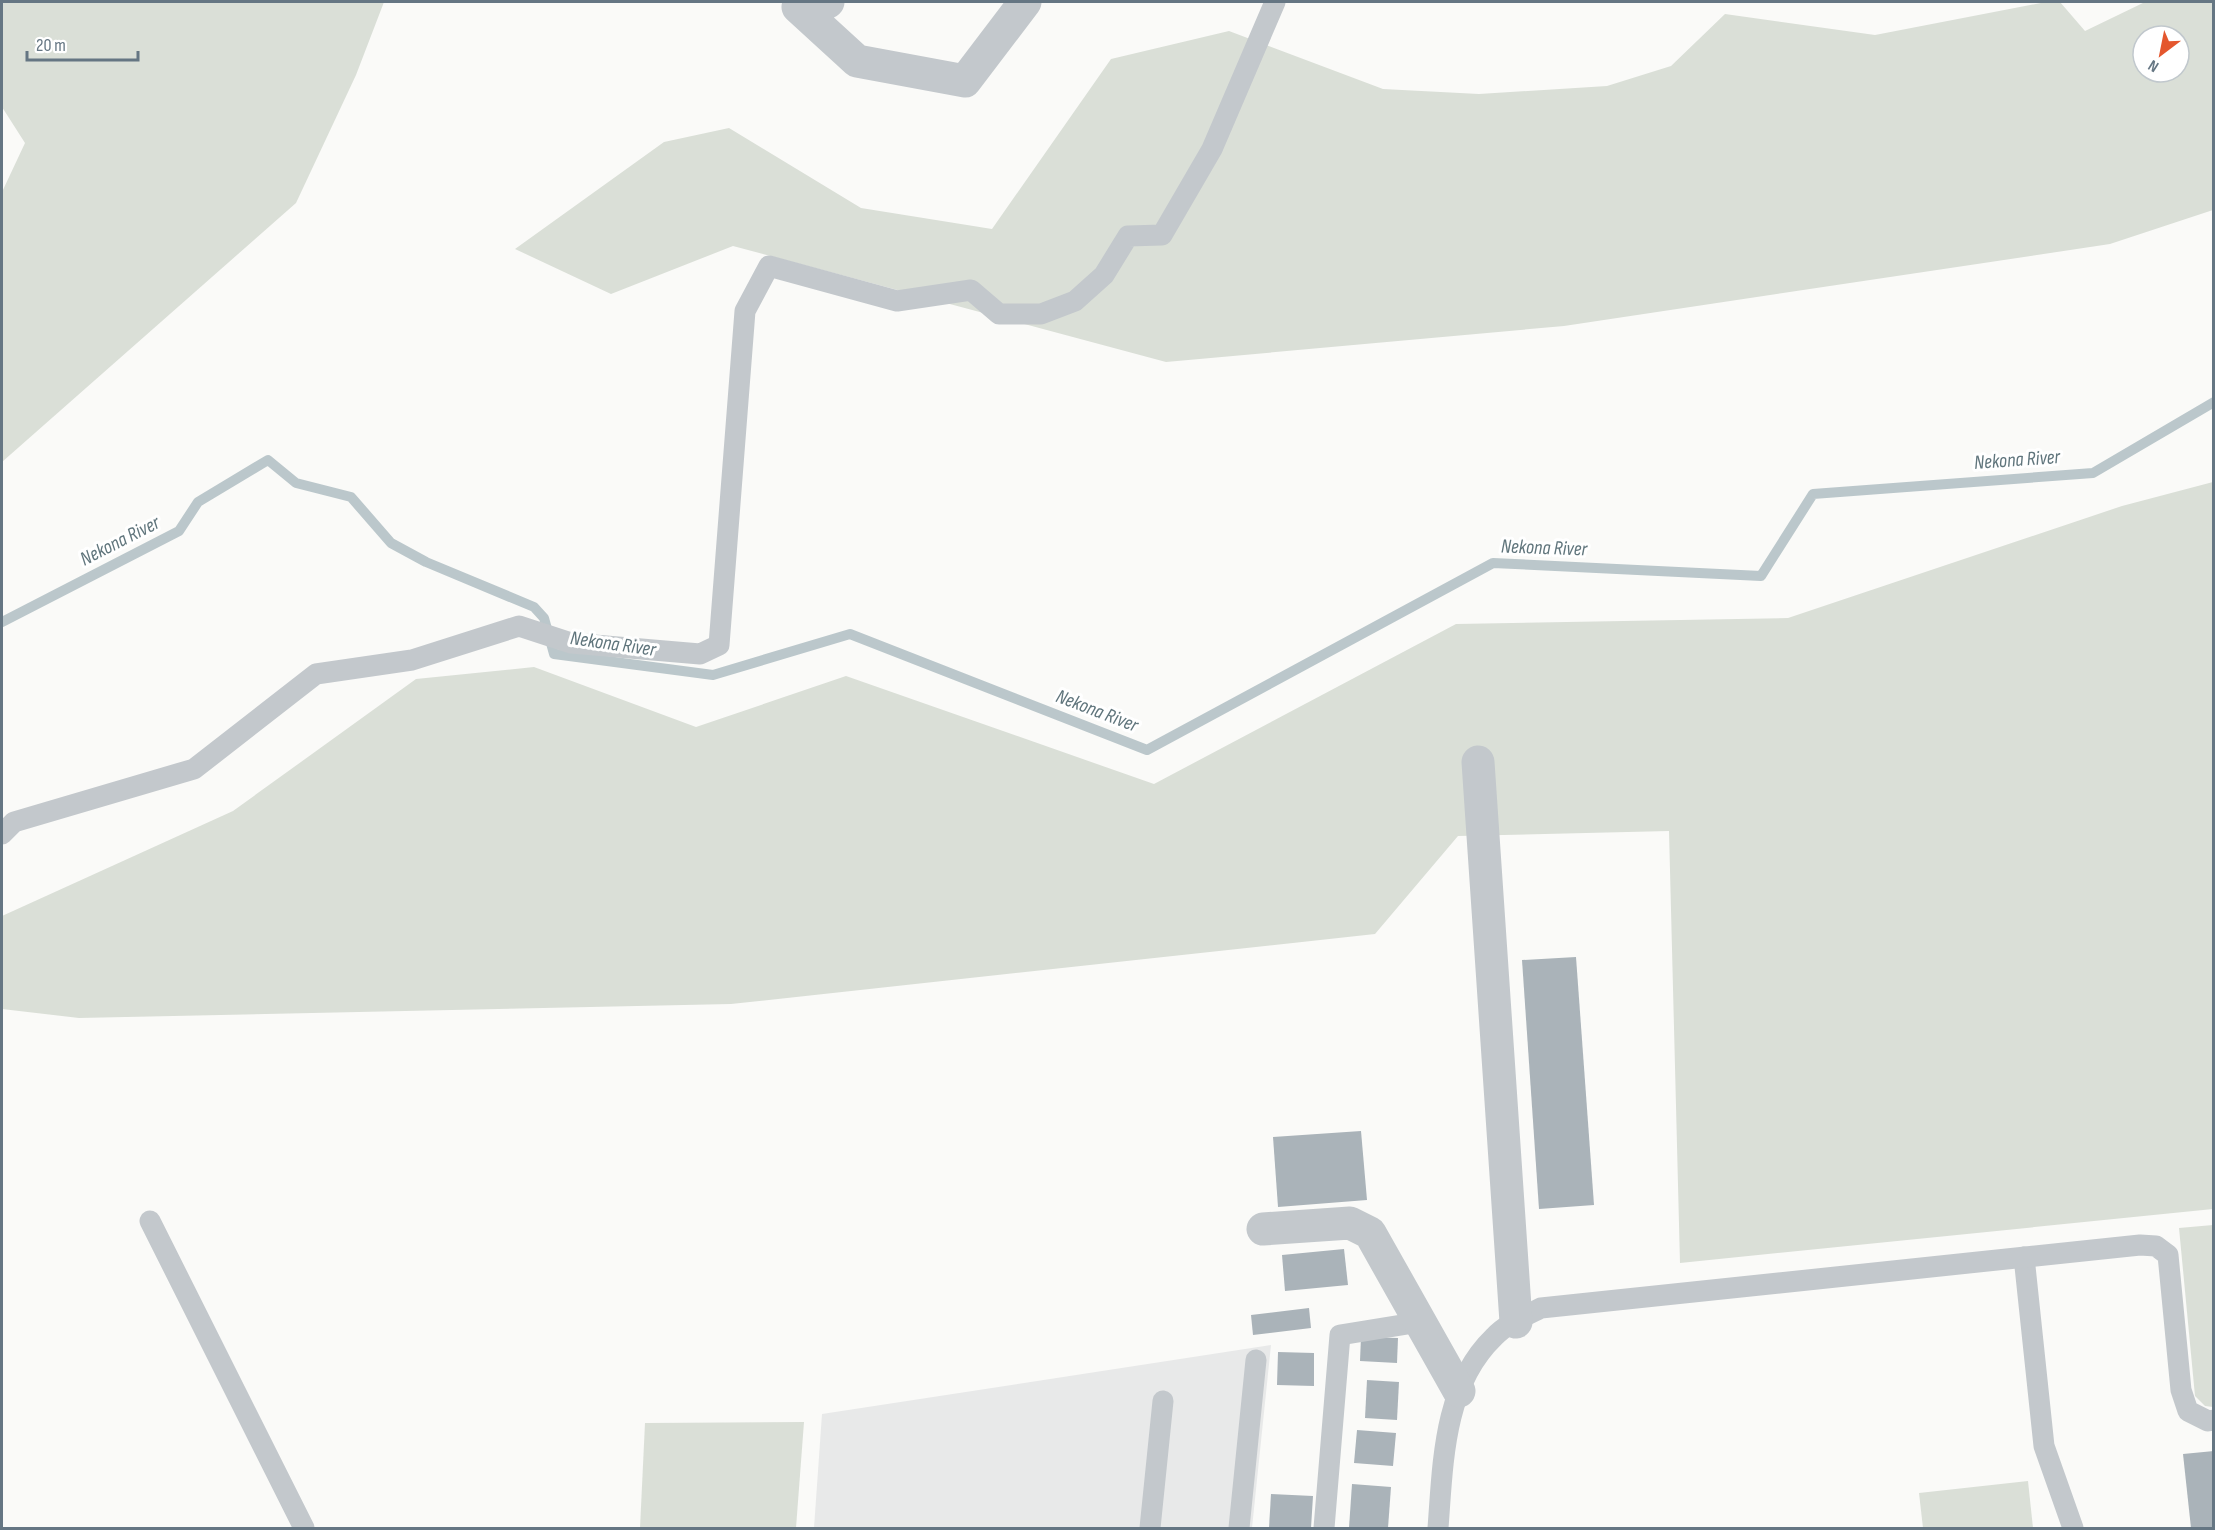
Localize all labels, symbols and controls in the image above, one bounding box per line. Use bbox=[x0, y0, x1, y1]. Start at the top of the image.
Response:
scale bar bbox=[27, 24, 138, 62]
north arrow bbox=[2131, 24, 2191, 84]
text: 20 m bbox=[36, 35, 66, 56]
text: N bbox=[2145, 55, 2163, 76]
water label: Nekona River bbox=[1973, 445, 2062, 475]
water label: Nekona River bbox=[76, 510, 165, 571]
water label: Nekona River bbox=[1501, 535, 1589, 562]
water label: Nekona River bbox=[569, 626, 659, 662]
water label: Nekona River bbox=[1052, 684, 1143, 738]

